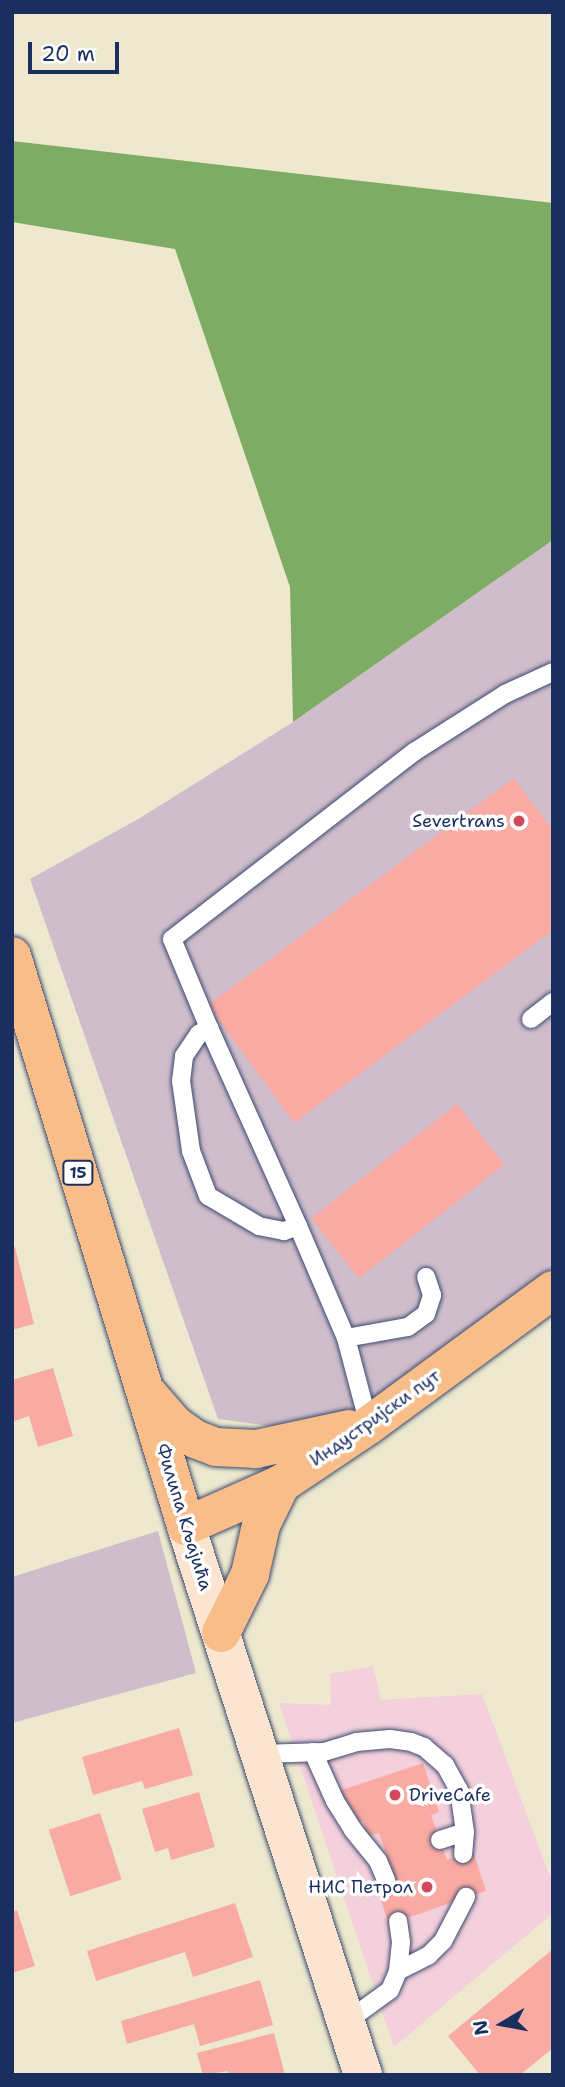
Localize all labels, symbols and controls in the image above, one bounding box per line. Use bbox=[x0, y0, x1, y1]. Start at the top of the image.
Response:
scale bar bbox=[32, 28, 122, 72]
text: 20 m bbox=[41, 40, 95, 68]
place label: Severtrans bbox=[412, 810, 505, 832]
marker: Severtrans bbox=[511, 813, 527, 829]
road number: 15 bbox=[62, 1161, 94, 1186]
street label: Индустријски пут bbox=[306, 1365, 444, 1471]
street label: Филипа Кљајића bbox=[151, 1441, 217, 1593]
place label: DriveCafe bbox=[409, 1784, 491, 1806]
marker: DriveCafe bbox=[387, 1787, 403, 1803]
place label: НИС Петрол bbox=[308, 1876, 413, 1898]
marker: НИС Петрол bbox=[419, 1879, 435, 1895]
north arrow bbox=[467, 1989, 537, 2059]
text: N bbox=[467, 2018, 494, 2037]

